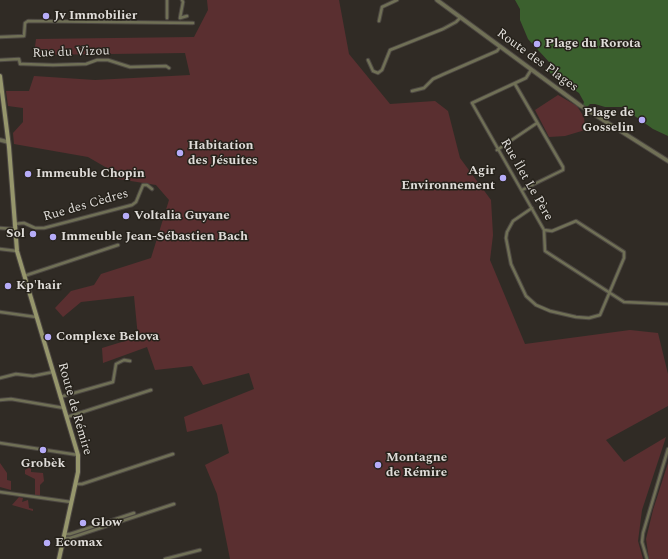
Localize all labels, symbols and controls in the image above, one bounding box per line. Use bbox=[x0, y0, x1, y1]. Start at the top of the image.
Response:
place label: Jv Immobilier bbox=[54, 8, 137, 24]
marker: Jv Immobilier bbox=[41, 11, 51, 21]
street label: Route des Plages bbox=[493, 26, 581, 96]
place label: Plage du Rorota bbox=[545, 36, 641, 52]
marker: Plage du Rorota bbox=[532, 39, 542, 49]
street label: Rue du Vizou bbox=[32, 44, 110, 62]
place label: Plage de Gosselin bbox=[583, 105, 634, 136]
marker: Plage de Gosselin bbox=[637, 115, 647, 125]
street label: Rue Îlet Le Père bbox=[496, 136, 556, 224]
place label: Habitation des Jésuites bbox=[188, 138, 258, 169]
marker: Habitation des Jésuites bbox=[175, 148, 185, 158]
place label: Agir Environnement bbox=[401, 163, 495, 194]
place label: Immeuble Chopin bbox=[36, 166, 145, 182]
marker: Immeuble Chopin bbox=[23, 169, 33, 179]
marker: Agir Environnement bbox=[498, 173, 508, 183]
street label: Rue des Cèdres bbox=[42, 186, 130, 226]
place label: Voltalia Guyane bbox=[134, 208, 230, 224]
marker: Voltalia Guyane bbox=[121, 211, 131, 221]
place label: Sol bbox=[6, 226, 25, 242]
marker: Sol bbox=[28, 229, 38, 239]
place label: Immeuble Jean-Sébastien Bach bbox=[61, 229, 248, 245]
marker: Immeuble Jean-Sébastien Bach bbox=[48, 232, 58, 242]
place label: Kp'hair bbox=[16, 278, 62, 294]
marker: Kp'hair bbox=[3, 281, 13, 291]
place label: Complexe Belova bbox=[56, 329, 159, 345]
marker: Complexe Belova bbox=[43, 332, 53, 342]
street label: Route de Rémire bbox=[53, 361, 95, 457]
marker: Grobèk bbox=[38, 445, 48, 455]
place label: Montagne de Rémire bbox=[386, 450, 447, 481]
place label: Grobèk bbox=[21, 456, 65, 472]
marker: Montagne de Rémire bbox=[373, 460, 383, 470]
place label: Glow bbox=[91, 515, 122, 531]
marker: Glow bbox=[78, 518, 88, 528]
place label: Ecomax bbox=[55, 535, 103, 551]
marker: Ecomax bbox=[42, 538, 52, 548]

